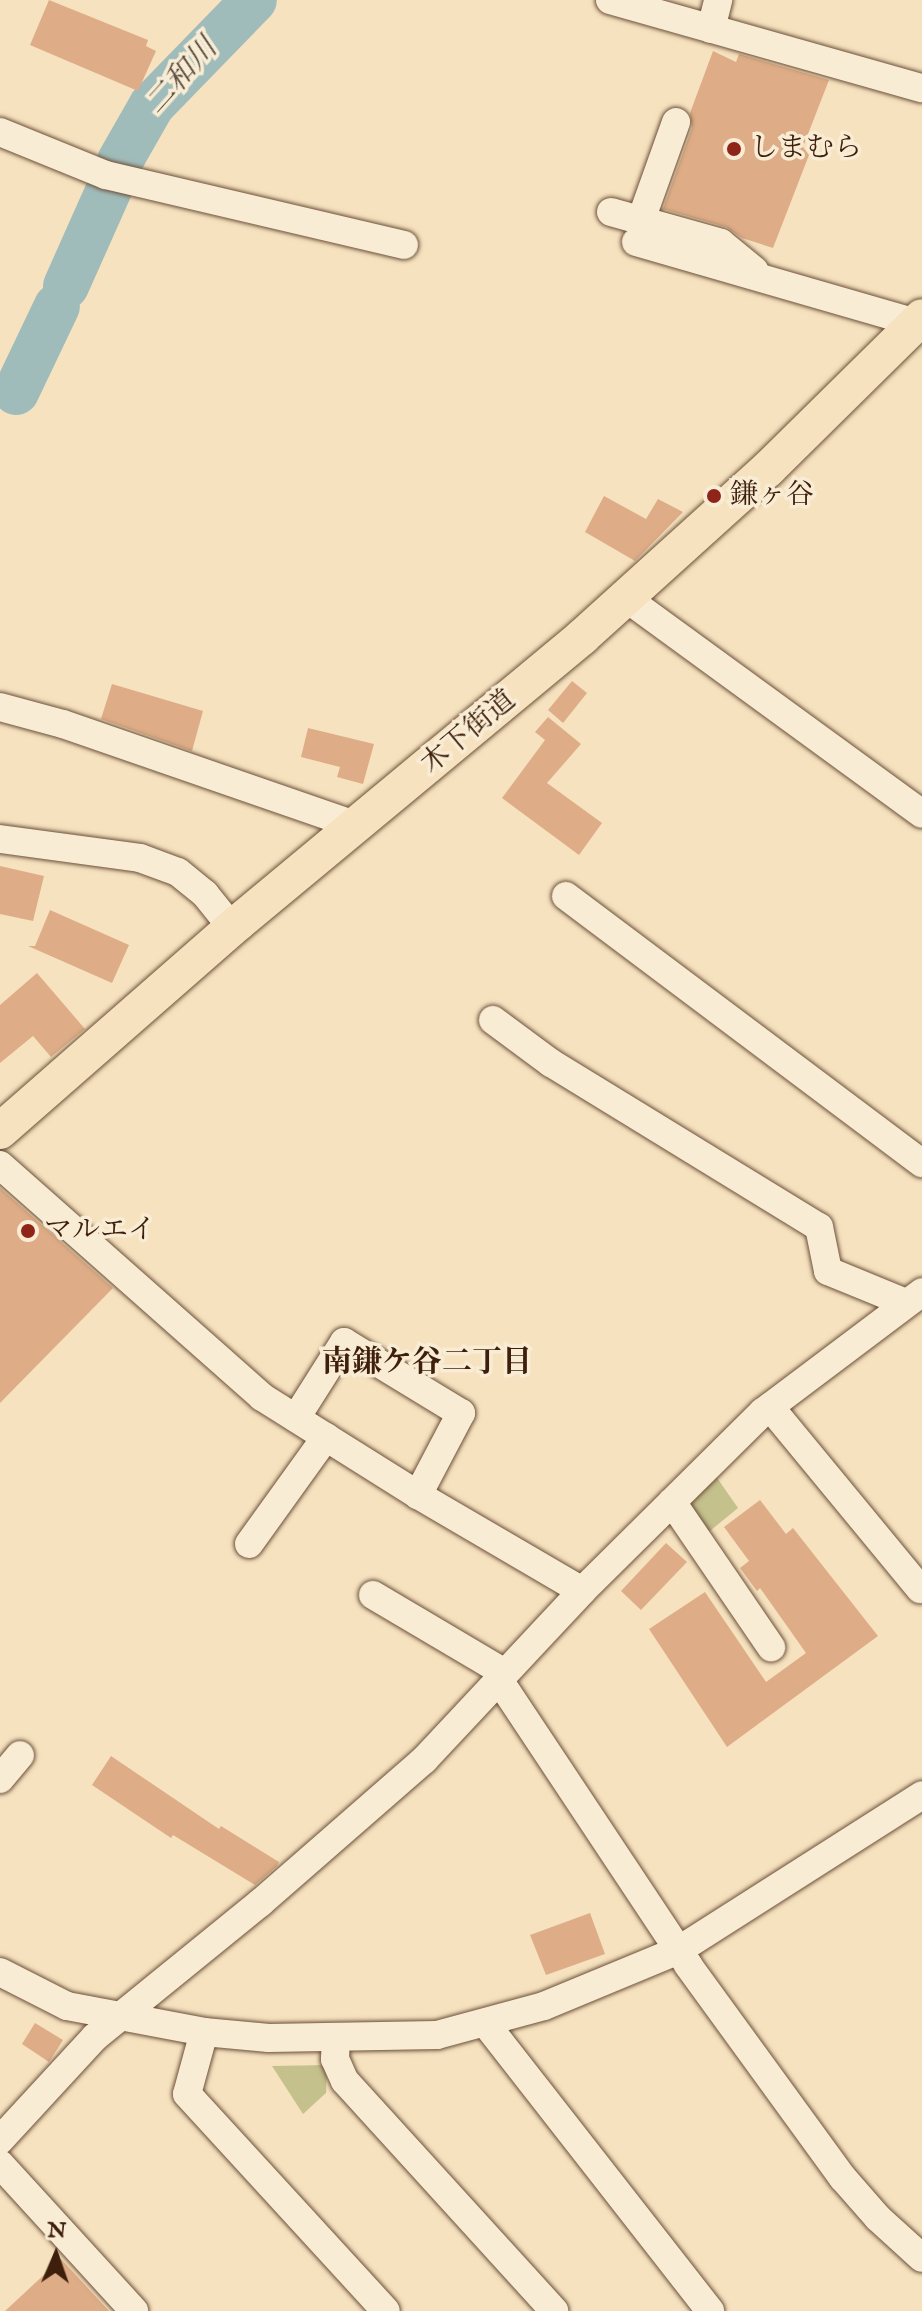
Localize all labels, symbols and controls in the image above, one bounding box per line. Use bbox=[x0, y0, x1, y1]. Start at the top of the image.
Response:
water label: 二和川 bbox=[139, 32, 225, 122]
place label: しまむら bbox=[750, 132, 862, 166]
marker: しまむら bbox=[725, 140, 743, 158]
place label: 鎌ヶ谷 bbox=[730, 479, 814, 513]
marker: 鎌ヶ谷 bbox=[705, 487, 723, 505]
street label: 木下街道 bbox=[415, 684, 523, 782]
place label: マルエイ bbox=[44, 1214, 156, 1248]
marker: マルエイ bbox=[19, 1222, 37, 1240]
district label: 南鎌ケ谷二丁目 bbox=[322, 1345, 532, 1381]
north arrow bbox=[16, 2215, 96, 2295]
text: N bbox=[47, 2217, 67, 2245]

